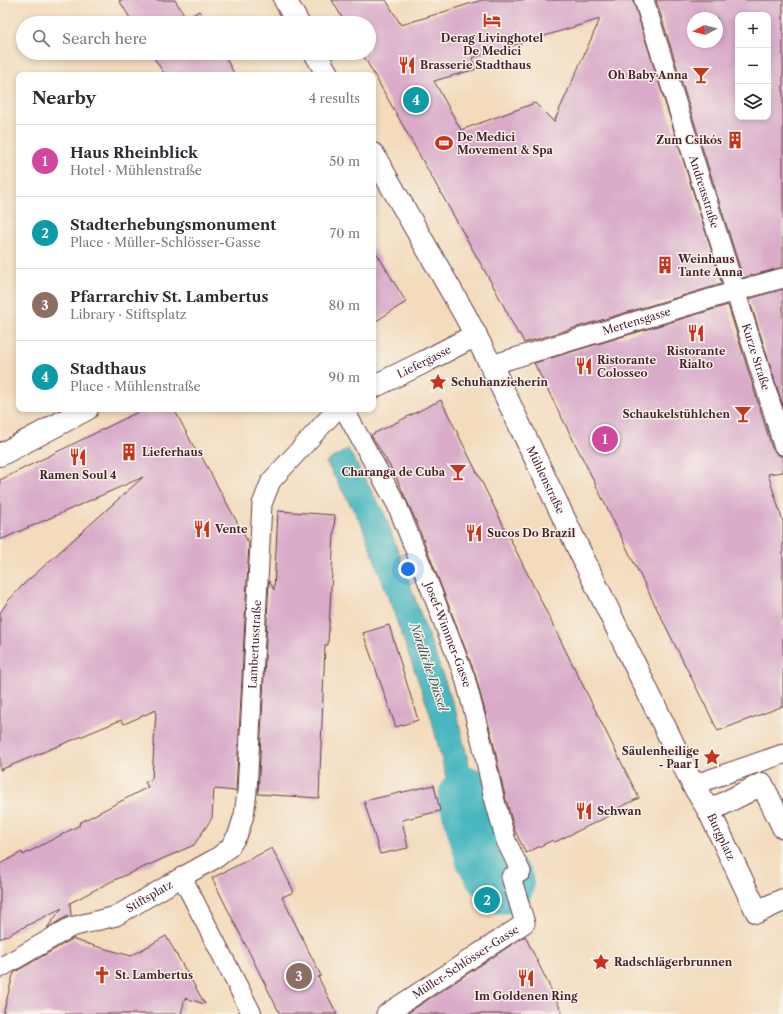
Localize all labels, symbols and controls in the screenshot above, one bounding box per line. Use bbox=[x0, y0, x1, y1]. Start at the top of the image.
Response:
hotel icon: Derag Livinghotel De Medici bbox=[482, 10, 502, 30]
north arrow bbox=[687, 12, 723, 48]
map controls bbox=[735, 12, 771, 120]
button: + bbox=[735, 12, 771, 48]
search box bbox=[16, 16, 376, 60]
icon: search bbox=[30, 27, 52, 49]
text: Search here bbox=[62, 29, 147, 48]
place label: Derag Livinghotel De Medici bbox=[441, 31, 543, 58]
button: − bbox=[735, 48, 771, 84]
restaurant icon: Brasserie Stadthaus bbox=[397, 55, 417, 75]
place label: Brasserie Stadthaus bbox=[420, 58, 531, 72]
bar icon: Oh Baby Anna bbox=[691, 65, 711, 85]
place label: Oh Baby Anna bbox=[608, 68, 689, 82]
button: layers bbox=[735, 84, 771, 120]
pin: 4 bbox=[403, 85, 429, 115]
text: Nearby bbox=[32, 88, 96, 108]
text: 4 results bbox=[309, 90, 360, 106]
place label: De Medici Movement & Spa bbox=[457, 130, 554, 157]
building icon: Zum Csikós bbox=[725, 130, 745, 150]
sports icon: De Medici Movement & Spa bbox=[434, 133, 454, 153]
place label: Zum Csikós bbox=[656, 133, 722, 147]
text: Haus Rheinblick bbox=[70, 143, 198, 162]
text: 1 bbox=[42, 153, 48, 169]
text: 50 m bbox=[329, 153, 360, 169]
street label: Andreasstraße bbox=[686, 153, 722, 230]
text: Hotel · Mühlenstraße bbox=[70, 162, 202, 178]
text: Stadterhebungsmonument bbox=[70, 215, 276, 234]
text: 2 bbox=[41, 225, 49, 241]
text: 70 m bbox=[330, 225, 360, 241]
text: Place · Müller-Schlösser-Gasse bbox=[70, 234, 261, 250]
place label: Weinhaus Tante Anna bbox=[677, 252, 743, 279]
building icon: Weinhaus Tante Anna bbox=[655, 255, 675, 275]
text: Pfarrarchiv St. Lambertus bbox=[70, 287, 268, 306]
text: 3 bbox=[41, 297, 49, 313]
text: 80 m bbox=[328, 297, 360, 313]
street label: Mertensgasse bbox=[601, 304, 672, 338]
text: Library · Stiftsplatz bbox=[70, 306, 187, 322]
street label: Kurze Straße bbox=[739, 322, 773, 392]
restaurant icon: Ristorante Rialto bbox=[686, 323, 706, 343]
street label: Liefergasse bbox=[395, 342, 453, 381]
place label: Ristorante Rialto bbox=[667, 344, 726, 371]
place label: Ristorante Colosseo bbox=[597, 353, 656, 380]
restaurant icon: Ristorante Colosseo bbox=[574, 356, 594, 376]
text: Stadthaus bbox=[70, 359, 146, 378]
text: 4 bbox=[41, 369, 49, 385]
text: 90 m bbox=[329, 369, 360, 385]
place icon: Schuhanzieherin bbox=[428, 372, 448, 392]
place label: Schuhanzieherin bbox=[451, 375, 548, 389]
text: Place · Mühlenstraße bbox=[70, 378, 201, 394]
bar icon: Schaukelstühlchen bbox=[733, 404, 753, 424]
place label: Schaukelstühlchen bbox=[622, 407, 730, 421]
pin: 1 bbox=[592, 424, 618, 454]
building icon: Lieferhaus bbox=[119, 442, 139, 462]
street label: Mühlenstraße bbox=[524, 444, 568, 516]
place label: Lieferhaus bbox=[142, 445, 203, 459]
restaurant icon: Ramen Soul 4 bbox=[68, 447, 88, 467]
bar icon: Charanga de Cuba bbox=[448, 462, 468, 482]
place label: Charanga de Cuba bbox=[341, 465, 446, 479]
place label: Ramen Soul 4 bbox=[39, 468, 117, 482]
restaurant icon: Vente bbox=[192, 519, 212, 539]
place label: Vente bbox=[214, 522, 248, 536]
restaurant icon: Sucos Do Brazil bbox=[464, 523, 484, 543]
place label: Sucos Do Brazil bbox=[487, 526, 576, 540]
your location bbox=[398, 559, 418, 579]
street label: Josef-Wimmer-Gasse bbox=[421, 578, 474, 689]
street label: Lambertusstraße bbox=[245, 600, 264, 689]
water label: Nördliche Düssel bbox=[407, 620, 452, 714]
place label: Säulenheilige - Paar I bbox=[622, 744, 699, 771]
place icon: Säulenheilige - Paar I bbox=[702, 747, 722, 767]
restaurant icon: Schwan bbox=[574, 801, 594, 821]
place label: Schwan bbox=[597, 804, 642, 818]
street label: Burgplatz bbox=[704, 811, 739, 863]
street label: Stiftsplatz bbox=[123, 877, 175, 915]
pin: 2 bbox=[474, 885, 500, 915]
street label: Müller-Schlösser-Gasse bbox=[410, 922, 521, 1002]
place icon: Radschlägerbrunnen bbox=[591, 952, 611, 972]
place label: Radschlägerbrunnen bbox=[614, 955, 733, 969]
pin: 3 bbox=[286, 961, 312, 991]
church icon: St. Lambertus bbox=[92, 965, 112, 985]
place label: St. Lambertus bbox=[115, 968, 193, 982]
restaurant icon: Im Goldenen Ring bbox=[516, 968, 536, 988]
place label: Im Goldenen Ring bbox=[474, 989, 578, 1003]

